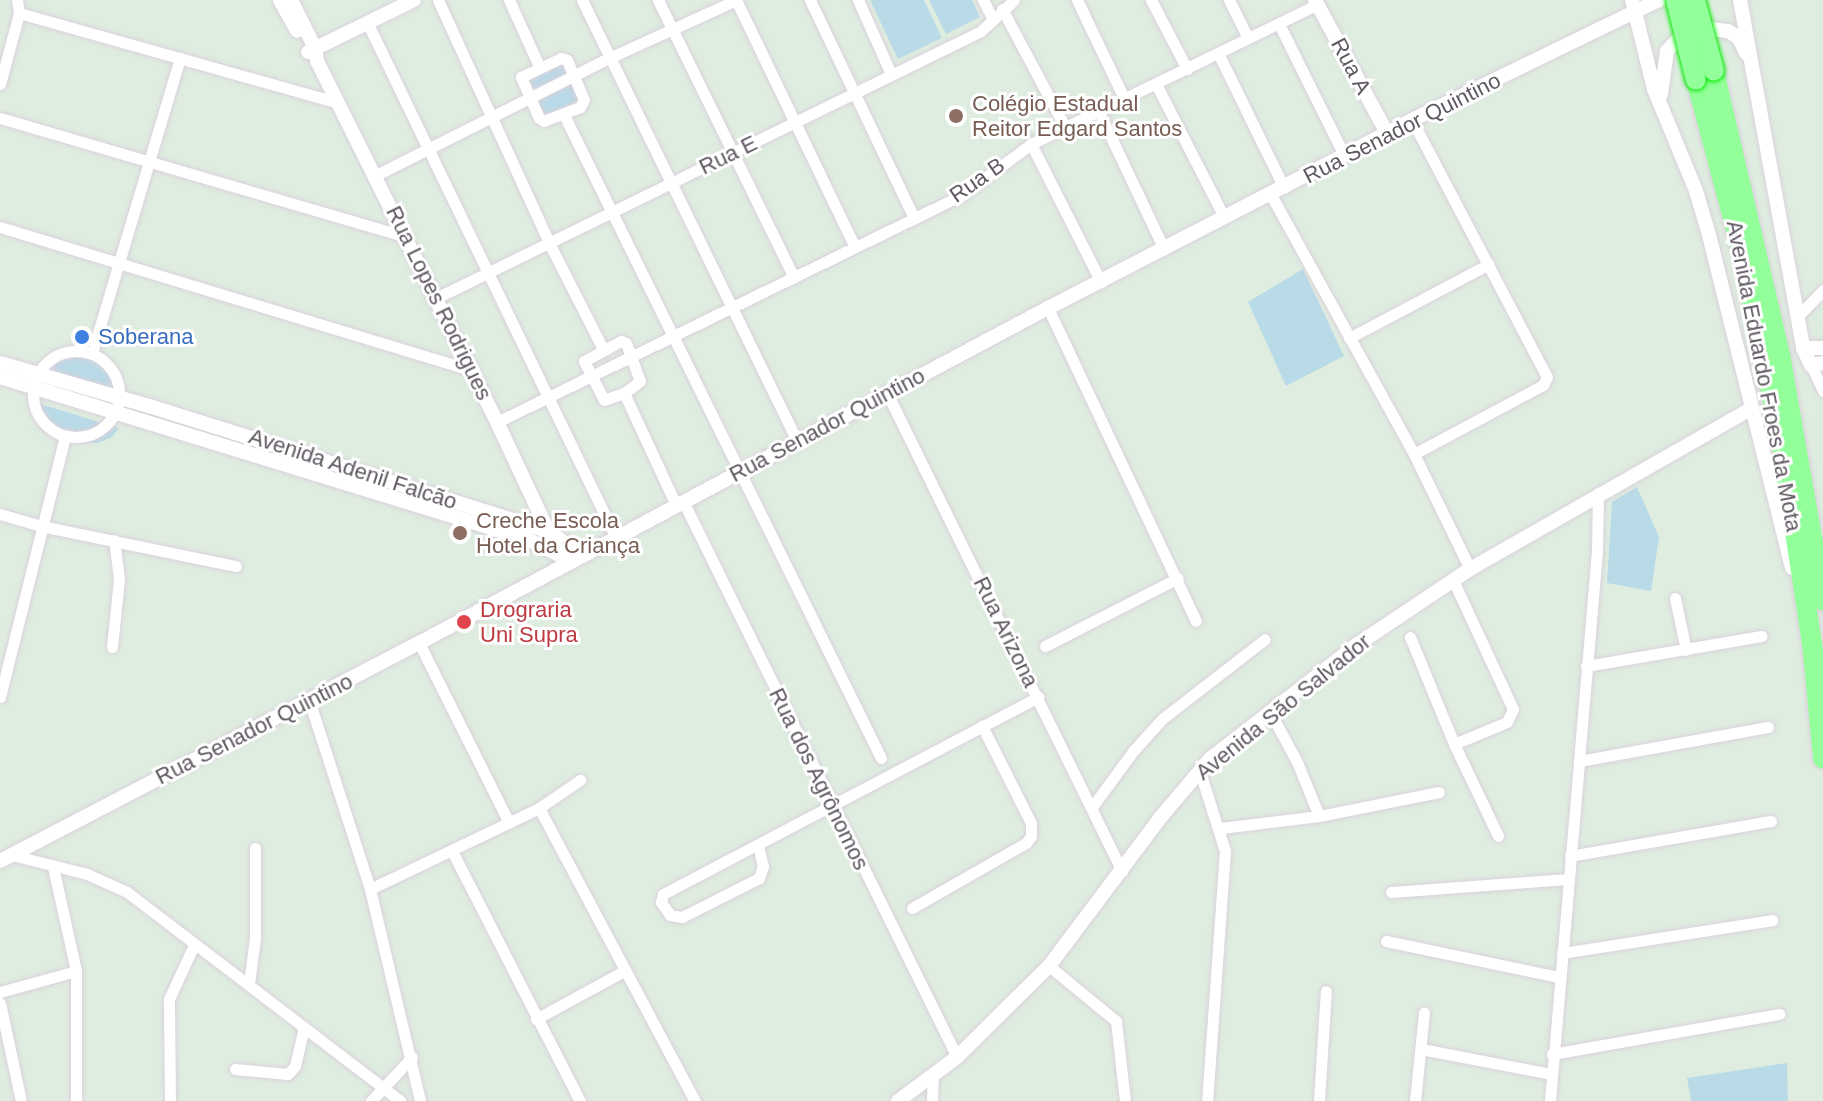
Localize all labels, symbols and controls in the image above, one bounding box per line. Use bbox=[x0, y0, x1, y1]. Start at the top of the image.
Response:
street label: Rua A bbox=[1325, 33, 1377, 99]
street label: Rua Senador Quintino bbox=[1299, 67, 1505, 189]
place label: Colégio Estadual Reitor Edgard Santos bbox=[972, 90, 1182, 142]
marker: Colégio Estadual Reitor Edgard Santos bbox=[947, 107, 965, 125]
street label: Rua E bbox=[695, 130, 761, 180]
street label: Rua B bbox=[944, 152, 1010, 208]
street label: Rua Lopes Rodrigues bbox=[380, 202, 498, 404]
street label: Avenida Eduardo Froes da Mota bbox=[1721, 218, 1807, 534]
place label: Soberana bbox=[98, 324, 193, 350]
marker: Soberana bbox=[73, 328, 91, 346]
street label: Rua Senador Quintino bbox=[725, 362, 929, 488]
street label: Avenida Adenil Falcão bbox=[245, 423, 461, 515]
place label: Creche Escola Hotel da Criança bbox=[476, 507, 640, 558]
marker: Creche Escola Hotel da Criança bbox=[451, 524, 469, 542]
street label: Rua Arizona bbox=[968, 572, 1044, 692]
place label: Drograria Uni Supra bbox=[480, 596, 578, 648]
marker: Drograria Uni Supra bbox=[455, 613, 473, 631]
street label: Avenida São Salvador bbox=[1190, 628, 1376, 786]
street label: Rua Senador Quintino bbox=[151, 668, 357, 790]
street label: Rua dos Agrônomos bbox=[763, 683, 875, 875]

